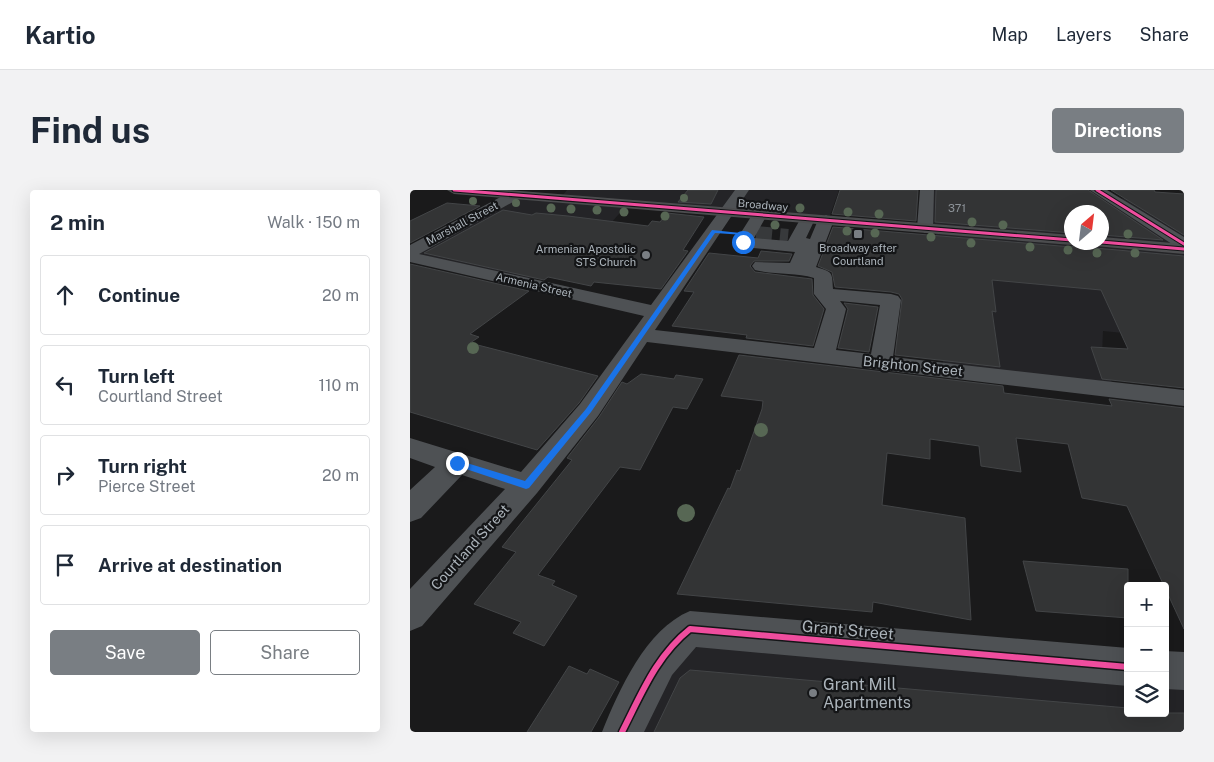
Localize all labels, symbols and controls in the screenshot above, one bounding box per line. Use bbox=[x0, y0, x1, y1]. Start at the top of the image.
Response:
text: Kartio bbox=[25, 21, 96, 49]
text: Map bbox=[992, 24, 1028, 45]
text: Layers bbox=[1056, 24, 1112, 45]
text: Share bbox=[1140, 24, 1189, 45]
button: Directions bbox=[1052, 108, 1184, 153]
text: Find us bbox=[30, 110, 150, 151]
street label: Broadway bbox=[737, 197, 789, 213]
street label: Marshall Street bbox=[424, 199, 500, 247]
house number: 371 bbox=[948, 202, 966, 214]
north arrow bbox=[1064, 205, 1109, 250]
text: 2 min bbox=[50, 210, 105, 235]
text: Walk · 150 m bbox=[267, 213, 360, 232]
marker: Broadway after Courtland bbox=[852, 228, 864, 240]
route start bbox=[732, 231, 755, 254]
place label: Broadway after Courtland bbox=[819, 242, 897, 267]
place label: Armenian Apostolic STS Church bbox=[536, 243, 636, 268]
marker: Armenian Apostolic STS Church bbox=[640, 249, 652, 261]
street label: Armenia Street bbox=[495, 270, 573, 300]
icon: ahead bbox=[51, 281, 79, 309]
text: Continue bbox=[98, 284, 180, 306]
text: 20 m bbox=[322, 286, 359, 305]
street label: Brighton Street bbox=[862, 353, 964, 379]
text: Turn left bbox=[98, 365, 175, 387]
icon: left bbox=[51, 371, 79, 399]
text: 110 m bbox=[318, 376, 359, 395]
text: Courtland Street bbox=[98, 387, 223, 406]
route end bbox=[446, 452, 469, 475]
text: Turn right bbox=[98, 455, 187, 477]
icon: right bbox=[51, 461, 79, 489]
text: 20 m bbox=[322, 466, 359, 485]
text: Pierce Street bbox=[98, 477, 196, 496]
street label: Courtland Street bbox=[428, 501, 512, 593]
icon: arrive bbox=[51, 551, 79, 579]
text: Arrive at destination bbox=[98, 554, 282, 576]
map controls bbox=[1124, 582, 1169, 717]
button: + bbox=[1124, 582, 1169, 627]
street label: Grant Street bbox=[801, 617, 895, 643]
button: − bbox=[1124, 627, 1169, 672]
button: Save bbox=[50, 630, 200, 675]
button: Share bbox=[210, 630, 360, 675]
button: layers bbox=[1124, 672, 1169, 717]
place label: Grant Mill Apartments bbox=[823, 675, 911, 712]
marker: Grant Mill Apartments bbox=[807, 687, 819, 699]

